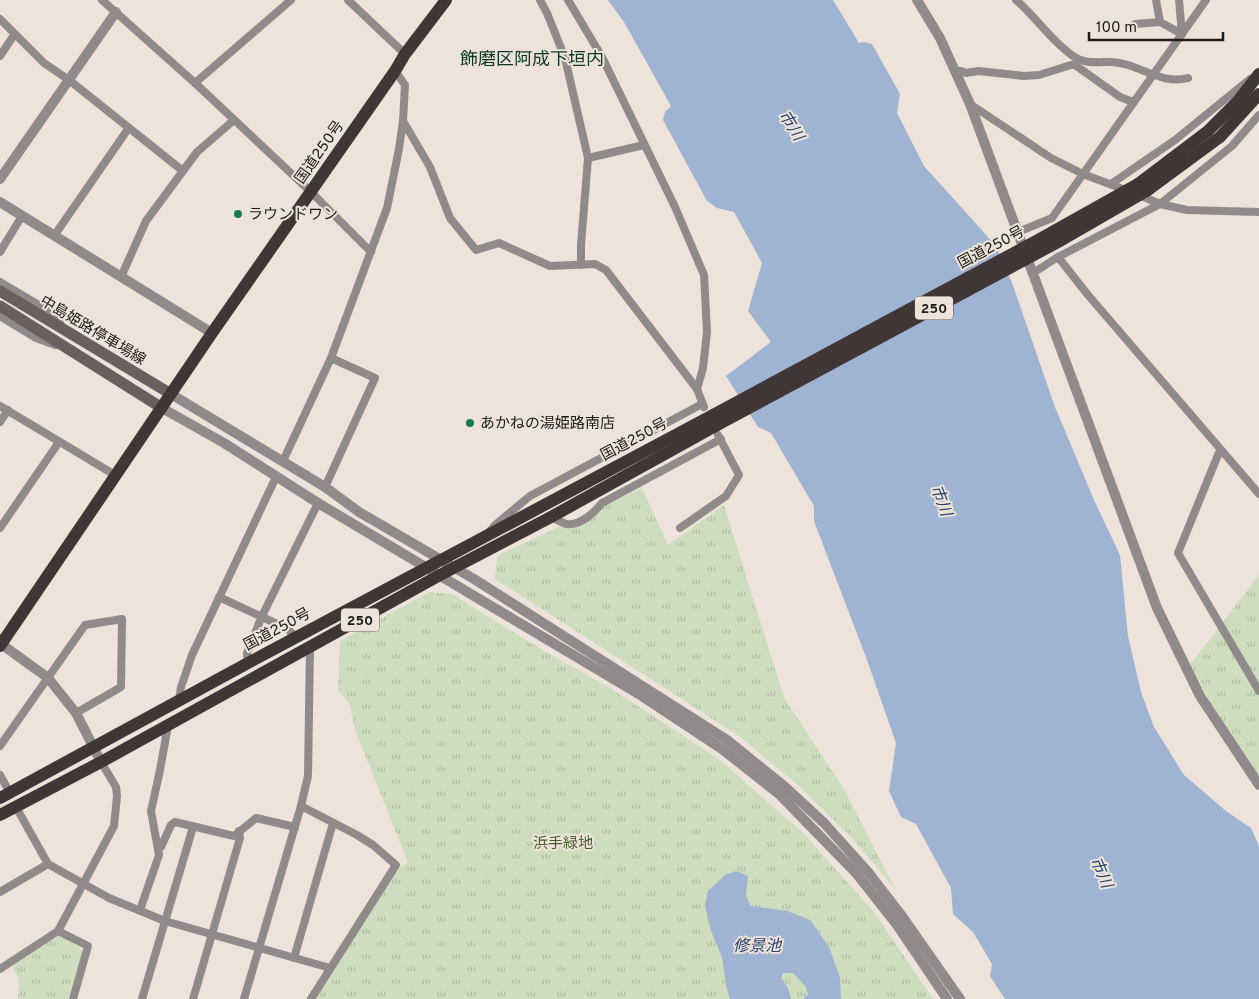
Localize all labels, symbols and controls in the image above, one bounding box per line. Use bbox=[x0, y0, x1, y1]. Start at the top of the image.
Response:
scale bar bbox=[1089, 10, 1223, 42]
text: 100 m bbox=[1096, 19, 1137, 38]
district label: 飾磨区阿成下垣内 bbox=[460, 49, 604, 72]
water label: 市川 bbox=[773, 107, 808, 147]
street label: 国道250号 bbox=[291, 117, 349, 188]
place label: ラウンドワン bbox=[248, 206, 338, 225]
marker: ラウンドワン bbox=[232, 208, 244, 220]
street label: 国道250号 bbox=[955, 223, 1028, 274]
street label: 中島姫路停車場線 bbox=[36, 292, 149, 370]
road number: 250 bbox=[915, 296, 953, 320]
place label: あかねの湯姫路南店 bbox=[480, 415, 615, 434]
street label: 国道250号 bbox=[598, 415, 671, 466]
marker: あかねの湯姫路南店 bbox=[464, 417, 476, 429]
water label: 市川 bbox=[925, 482, 956, 521]
street label: 国道250号 bbox=[241, 605, 314, 656]
road number: 250 bbox=[341, 608, 379, 632]
park label: 浜手緑地 bbox=[533, 835, 593, 854]
water label: 市川 bbox=[1085, 854, 1117, 893]
water label: 修景池 bbox=[733, 937, 783, 957]

